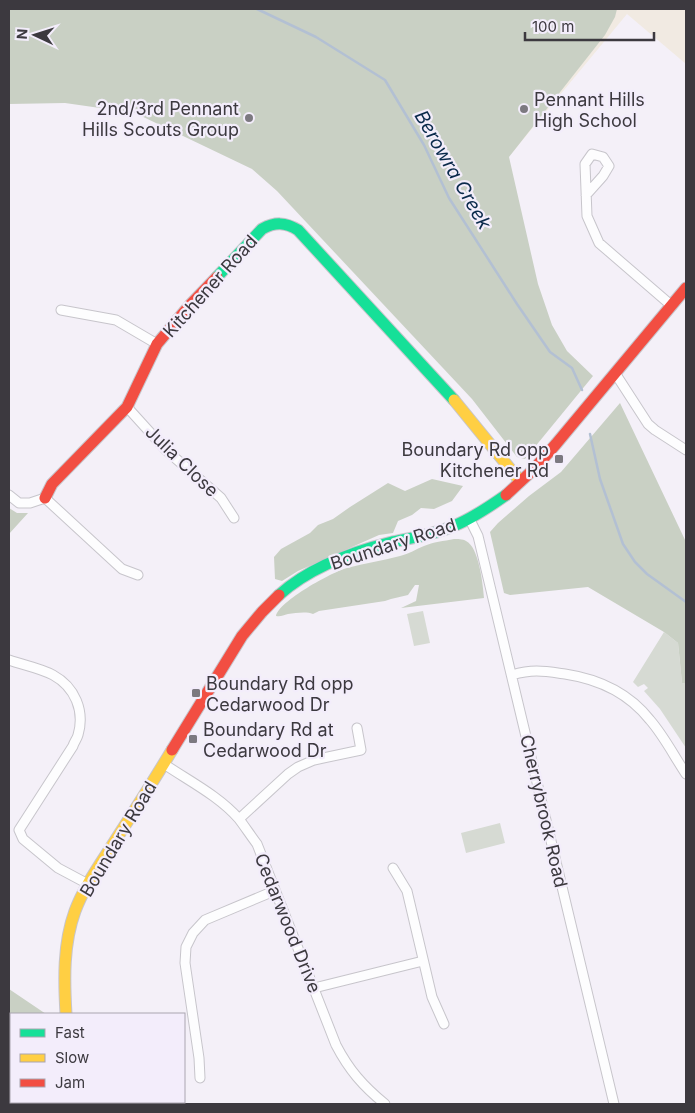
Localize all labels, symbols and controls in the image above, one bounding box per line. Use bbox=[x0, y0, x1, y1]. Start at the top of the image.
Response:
north arrow bbox=[10, 10, 60, 60]
scale bar bbox=[525, 10, 654, 42]
text: 100 m bbox=[532, 17, 574, 36]
text: N bbox=[13, 28, 30, 40]
place label: Pennant Hills High School bbox=[534, 89, 645, 131]
place label: 2nd/3rd Pennant Hills Scouts Group bbox=[82, 98, 239, 140]
marker: Pennant Hills High School bbox=[518, 103, 530, 115]
water label: Berowra Creek bbox=[410, 106, 497, 234]
marker: 2nd/3rd Pennant Hills Scouts Group bbox=[243, 112, 255, 124]
street label: Kitchener Road bbox=[159, 231, 261, 341]
street label: Julia Close bbox=[141, 421, 223, 501]
place label: Boundary Rd opp Kitchener Rd bbox=[402, 439, 549, 481]
marker: Boundary Rd opp Kitchener Rd bbox=[553, 453, 565, 465]
street label: Boundary Road bbox=[328, 514, 458, 574]
place label: Boundary Rd opp Cedarwood Dr bbox=[206, 673, 353, 715]
marker: Boundary Rd opp Cedarwood Dr bbox=[190, 687, 202, 699]
place label: Boundary Rd at Cedarwood Dr bbox=[203, 719, 334, 761]
marker: Boundary Rd at Cedarwood Dr bbox=[187, 733, 199, 745]
street label: Cherrybrook Road bbox=[516, 733, 572, 889]
street label: Boundary Road bbox=[75, 778, 161, 900]
street label: Cedarwood Drive bbox=[250, 850, 326, 996]
legend bbox=[10, 1013, 185, 1103]
text: Fast bbox=[55, 1023, 85, 1042]
text: Slow bbox=[55, 1048, 89, 1067]
text: Jam bbox=[55, 1073, 85, 1092]

